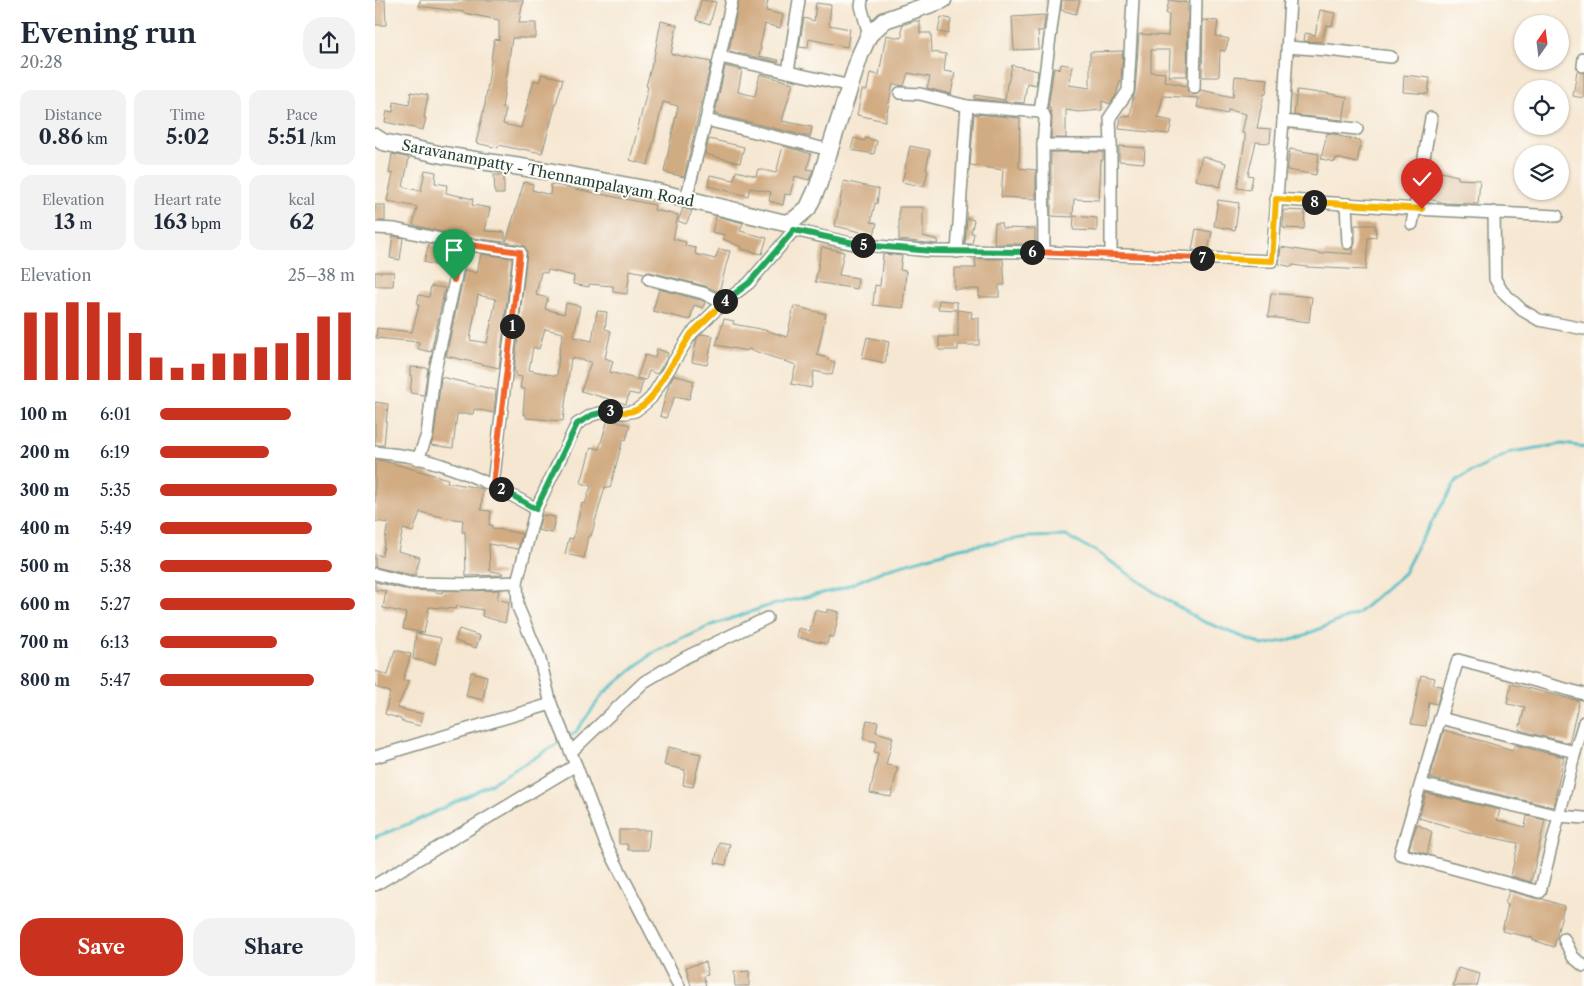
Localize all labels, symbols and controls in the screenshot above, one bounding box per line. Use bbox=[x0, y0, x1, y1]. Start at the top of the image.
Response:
north arrow bbox=[1514, 15, 1569, 70]
map controls bbox=[1514, 15, 1569, 200]
text: Evening run bbox=[20, 16, 196, 50]
button: share bbox=[303, 17, 355, 69]
text: 20:28 bbox=[20, 52, 63, 72]
button: locate bbox=[1514, 80, 1569, 135]
text: Distance bbox=[44, 106, 102, 124]
text: Time bbox=[170, 106, 205, 124]
text: Pace bbox=[286, 106, 318, 124]
text: 0.86 bbox=[39, 124, 83, 149]
text: 5:02 bbox=[166, 124, 209, 149]
text: 5:51 bbox=[267, 124, 306, 149]
text: km bbox=[83, 130, 108, 148]
text: /km bbox=[306, 130, 336, 148]
street label: Saravanampatty - Thennampalayam Road bbox=[400, 135, 696, 211]
button: layers bbox=[1514, 145, 1569, 200]
pin bbox=[1401, 158, 1443, 209]
icon: check bbox=[1408, 165, 1436, 193]
pin: 8 bbox=[1301, 190, 1327, 214]
text: Elevation bbox=[42, 191, 104, 209]
text: Heart rate bbox=[154, 191, 221, 209]
text: kcal bbox=[289, 191, 315, 209]
text: 8 bbox=[1310, 193, 1319, 211]
text: 13 bbox=[54, 209, 75, 234]
text: 163 bbox=[154, 209, 188, 234]
text: 62 bbox=[289, 209, 314, 234]
text: m bbox=[75, 215, 92, 233]
text: bpm bbox=[188, 215, 221, 233]
pin bbox=[433, 229, 475, 280]
pin: 5 bbox=[851, 232, 875, 258]
icon: arrive bbox=[440, 236, 468, 264]
text: 5 bbox=[860, 236, 867, 254]
pin: 6 bbox=[1019, 240, 1045, 264]
text: 6 bbox=[1028, 243, 1037, 261]
pin: 7 bbox=[1189, 246, 1215, 270]
text: 7 bbox=[1199, 249, 1206, 267]
text: Elevation bbox=[20, 265, 91, 285]
text: 25–38 m bbox=[288, 265, 355, 285]
pin: 4 bbox=[713, 288, 737, 314]
text: 4 bbox=[721, 292, 730, 310]
pin: 1 bbox=[499, 314, 525, 338]
text: 1 bbox=[509, 317, 516, 335]
pin: 3 bbox=[597, 398, 623, 424]
text: 3 bbox=[607, 402, 614, 420]
text: 100 m bbox=[20, 404, 67, 424]
text: 6:01 bbox=[100, 404, 131, 424]
text: 200 m bbox=[20, 442, 70, 462]
text: 6:19 bbox=[100, 442, 130, 462]
pin: 2 bbox=[489, 476, 513, 502]
text: 300 m bbox=[20, 480, 69, 500]
text: 5:35 bbox=[100, 480, 131, 500]
text: 2 bbox=[497, 480, 506, 498]
text: 400 m bbox=[20, 518, 70, 538]
text: 5:49 bbox=[100, 518, 132, 538]
text: 500 m bbox=[20, 556, 69, 576]
text: 5:38 bbox=[100, 556, 131, 576]
text: 600 m bbox=[20, 594, 70, 614]
text: 5:27 bbox=[100, 594, 130, 614]
text: 700 m bbox=[20, 632, 69, 652]
text: 6:13 bbox=[100, 632, 129, 652]
text: 800 m bbox=[20, 670, 70, 690]
text: 5:47 bbox=[100, 670, 130, 690]
button: Save bbox=[20, 918, 183, 976]
button: Share bbox=[193, 918, 355, 976]

